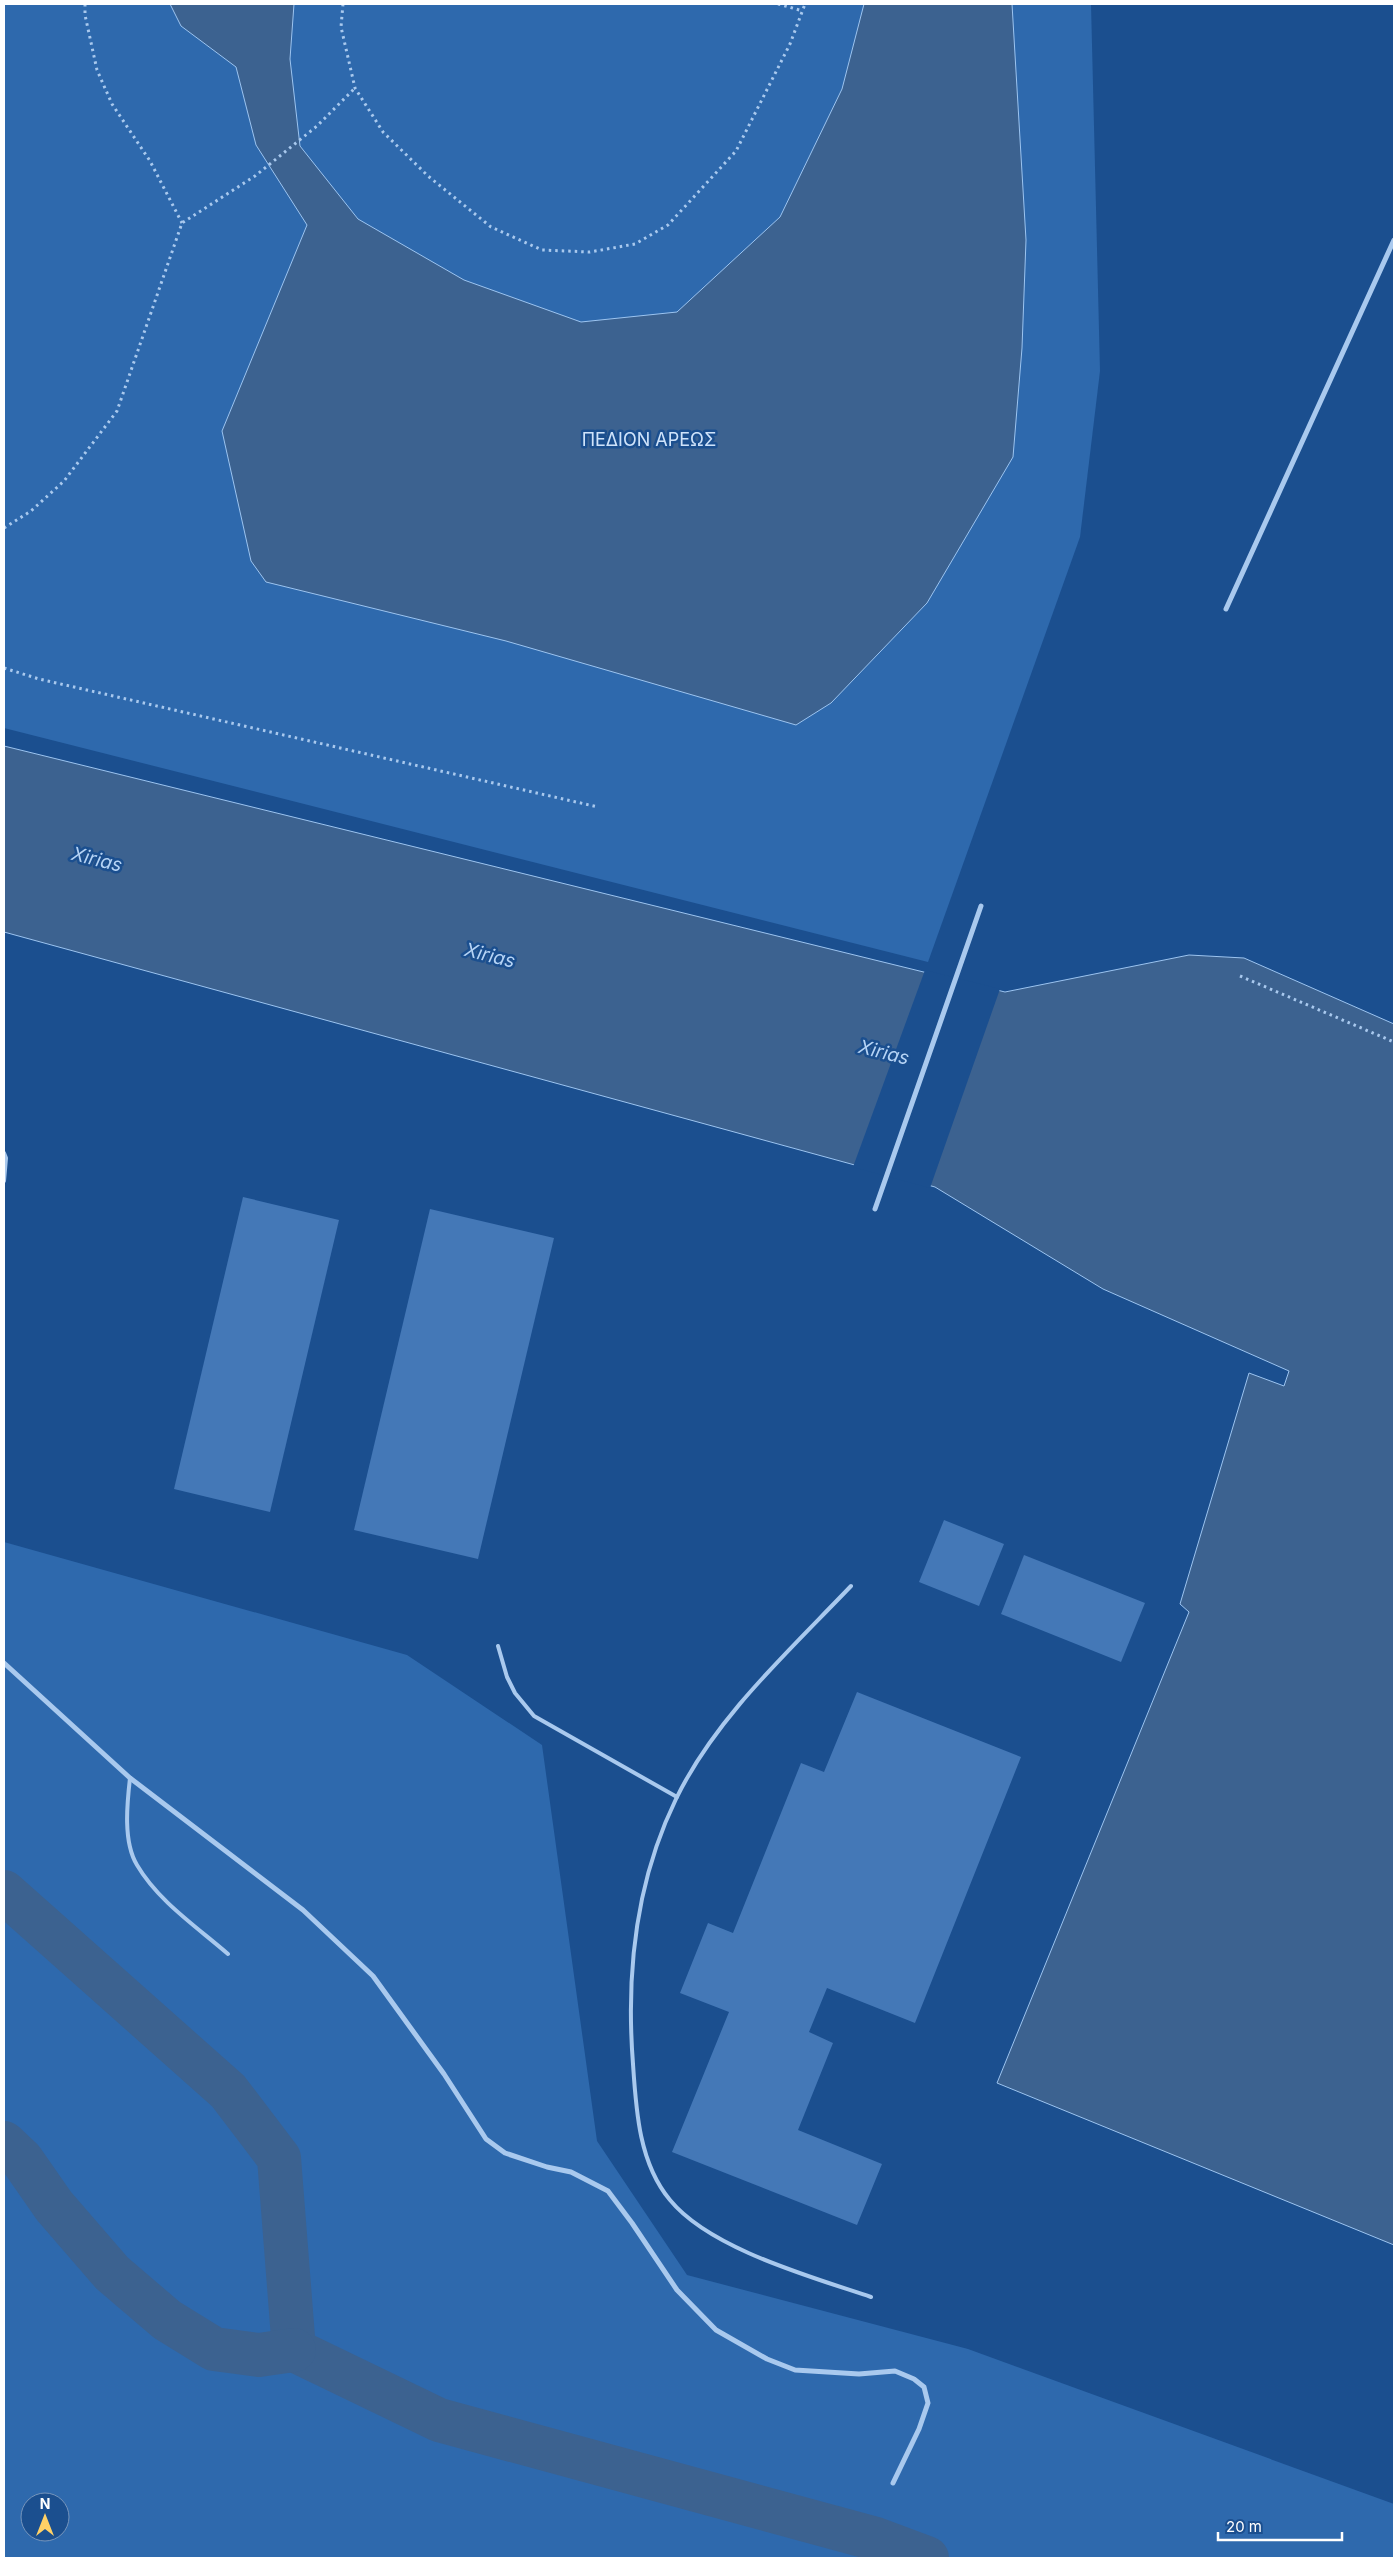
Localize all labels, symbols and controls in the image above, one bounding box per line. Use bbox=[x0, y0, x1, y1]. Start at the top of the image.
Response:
park label: ΠΕΔΙΟΝ ΑΡΕΩΣ bbox=[582, 429, 716, 450]
water label: Xirias bbox=[68, 842, 125, 877]
water label: Xirias bbox=[461, 938, 518, 973]
water label: Xirias bbox=[855, 1035, 912, 1070]
north arrow bbox=[20, 2492, 70, 2542]
text: N bbox=[40, 2495, 50, 2512]
scale bar bbox=[1218, 2510, 1342, 2542]
text: 20 m bbox=[1226, 2517, 1262, 2536]

